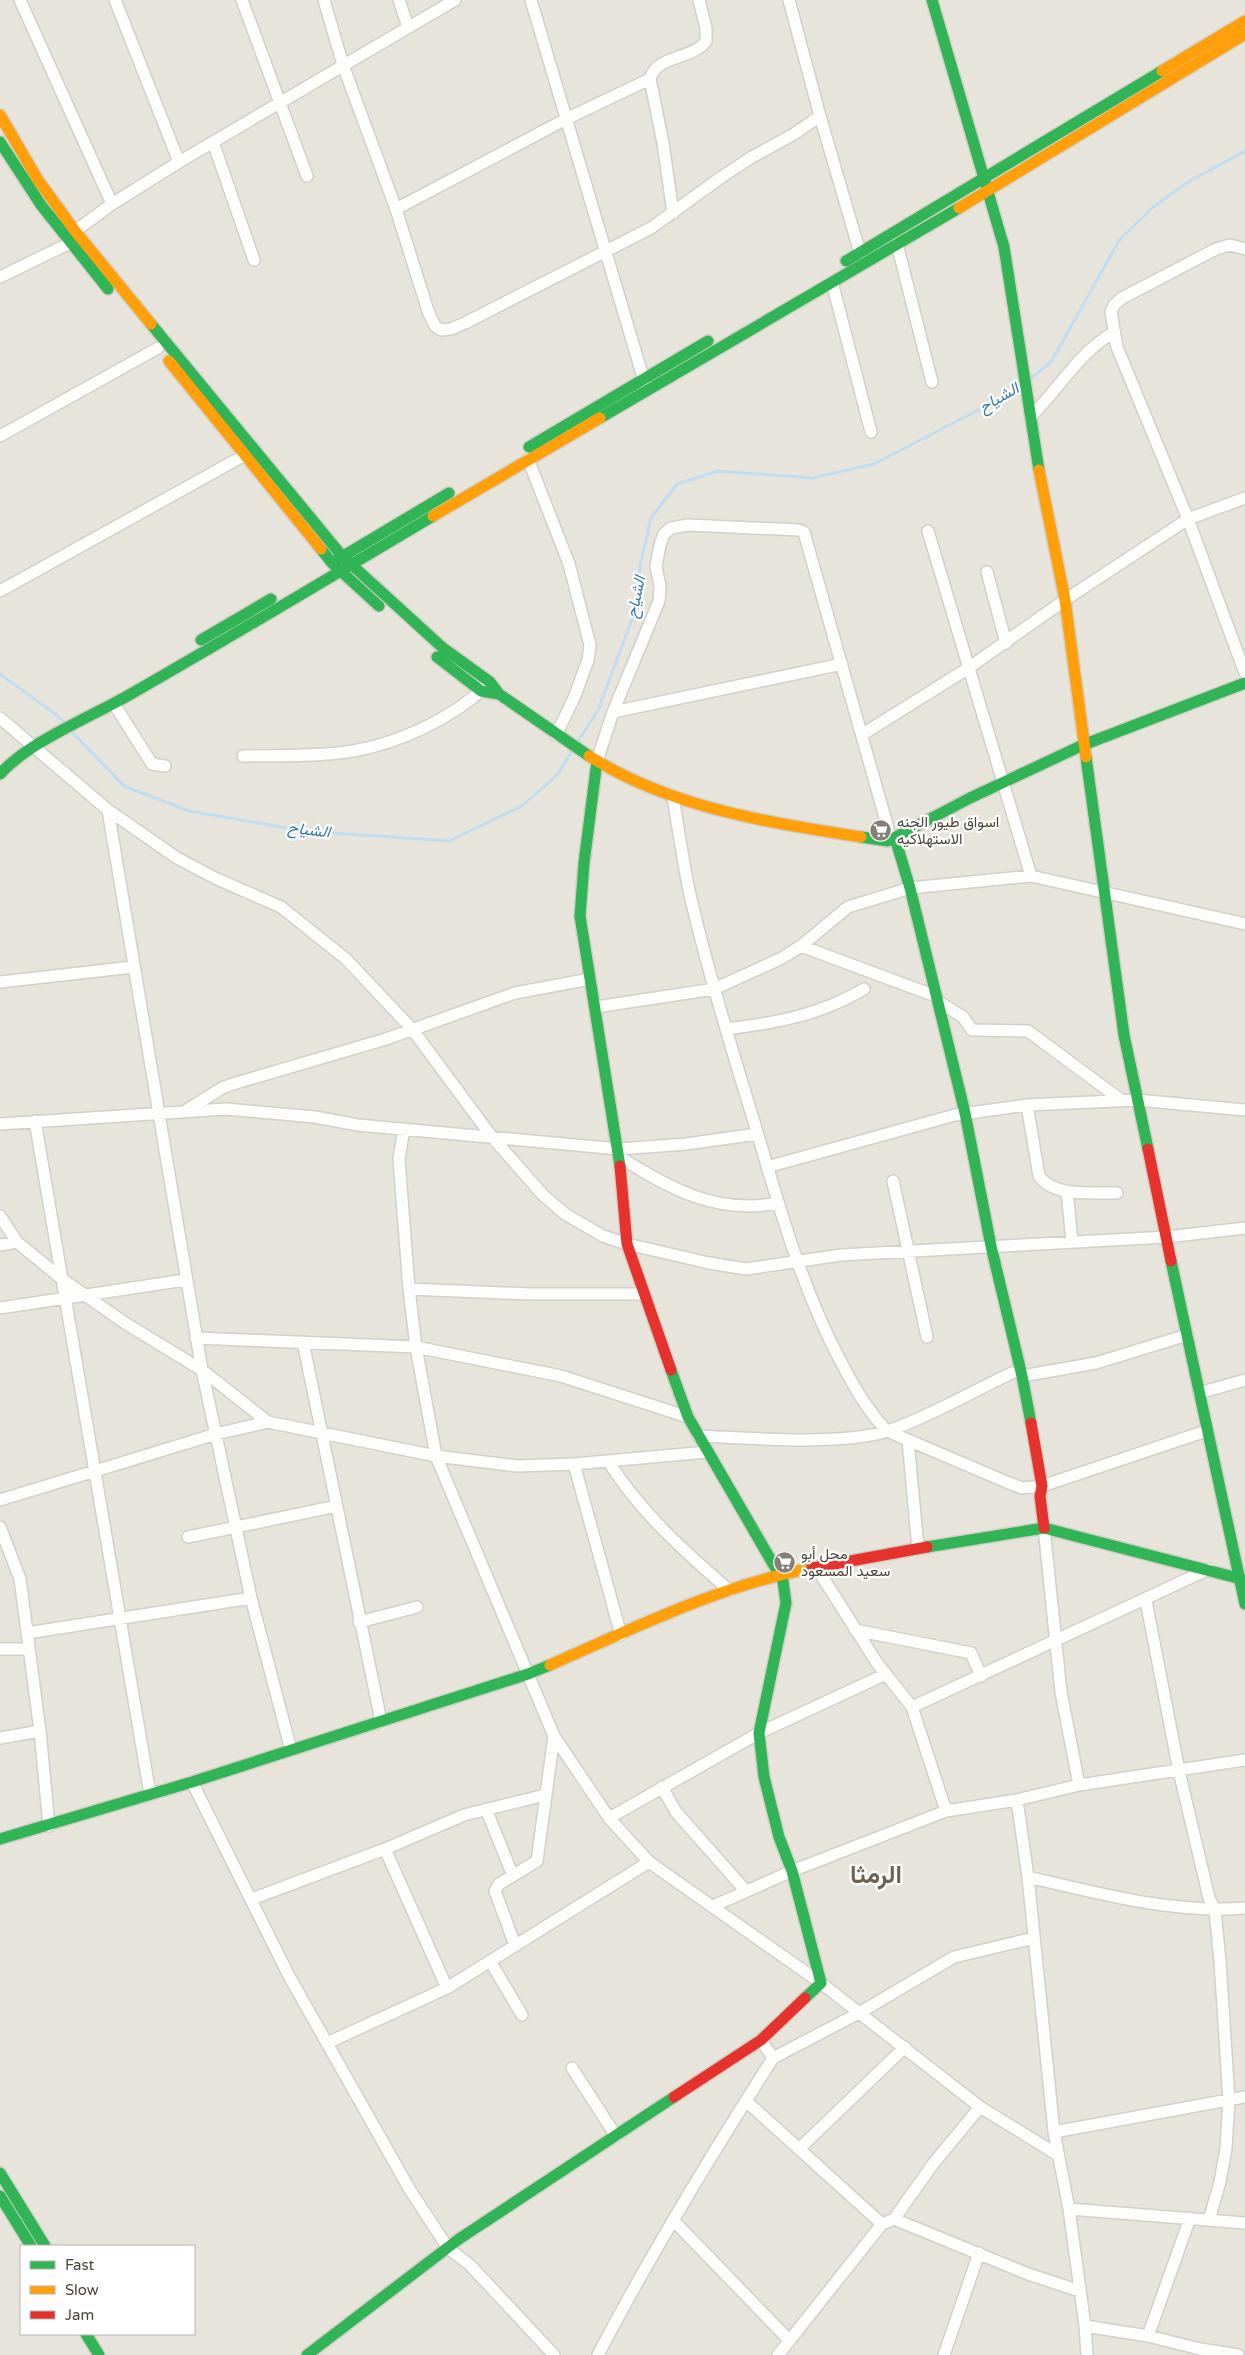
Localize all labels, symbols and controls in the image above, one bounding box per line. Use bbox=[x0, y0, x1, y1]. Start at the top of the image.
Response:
water label: الشياح bbox=[976, 378, 1025, 418]
water label: الشياح bbox=[622, 572, 652, 620]
place label: اسواق طيور الجنه الاستهلاكيه bbox=[897, 813, 999, 848]
water label: الشياح bbox=[287, 817, 334, 844]
supermarket icon: اسواق طيور الجنه الاستهلاكيه bbox=[869, 819, 893, 843]
place label: محل أبو سعيد المسعود bbox=[801, 1545, 890, 1580]
supermarket icon: محل أبو سعيد المسعود bbox=[773, 1551, 797, 1575]
district label: الرمثا bbox=[850, 1860, 902, 1890]
legend bbox=[20, 2245, 195, 2335]
text: Fast bbox=[65, 2256, 95, 2274]
text: Slow bbox=[65, 2281, 99, 2299]
text: Jam bbox=[65, 2306, 94, 2324]

